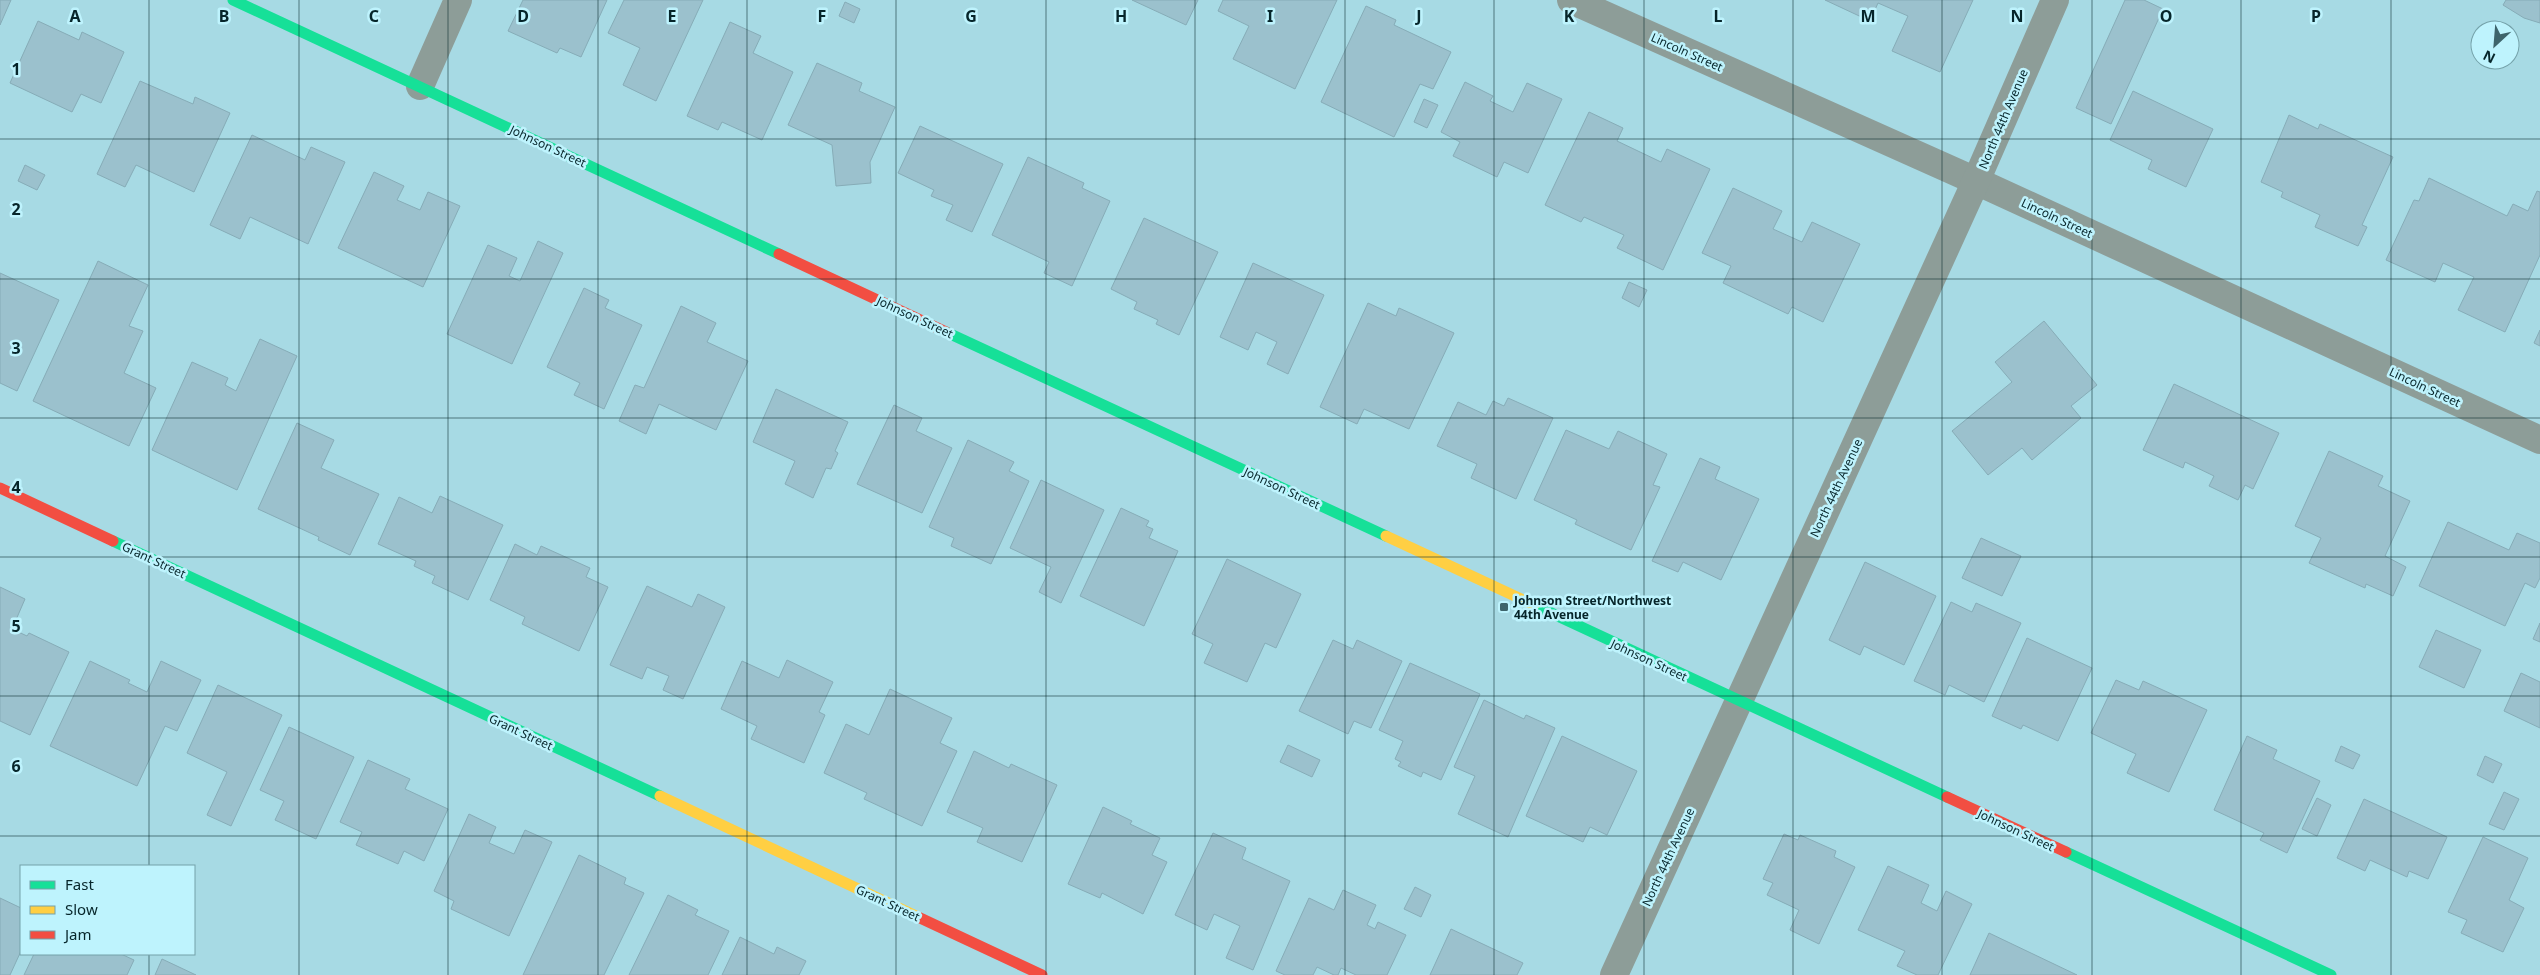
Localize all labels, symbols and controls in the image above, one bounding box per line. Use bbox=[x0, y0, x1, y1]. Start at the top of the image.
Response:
text: A bbox=[69, 5, 81, 27]
text: B bbox=[219, 5, 229, 27]
text: C bbox=[369, 5, 379, 27]
text: D bbox=[517, 5, 529, 27]
text: E bbox=[668, 5, 677, 27]
text: F bbox=[818, 5, 826, 27]
text: G bbox=[965, 5, 977, 27]
text: H bbox=[1115, 5, 1127, 27]
text: I bbox=[1267, 5, 1273, 27]
text: J bbox=[1414, 5, 1422, 27]
text: K bbox=[1564, 5, 1575, 27]
text: L bbox=[1714, 5, 1723, 27]
text: M bbox=[1860, 5, 1876, 27]
text: N bbox=[2010, 5, 2024, 27]
text: O bbox=[2160, 5, 2172, 27]
text: P bbox=[2311, 5, 2321, 27]
north arrow bbox=[2470, 20, 2520, 70]
street label: Lincoln Street bbox=[1648, 29, 1726, 76]
text: N bbox=[2480, 46, 2498, 68]
text: 1 bbox=[11, 58, 21, 80]
street label: North 44th Avenue bbox=[1974, 66, 2032, 172]
street label: Johnson Street bbox=[506, 120, 590, 171]
street label: Lincoln Street bbox=[2019, 194, 2096, 242]
text: 2 bbox=[11, 198, 21, 220]
street label: Johnson Street bbox=[873, 291, 957, 342]
text: 3 bbox=[11, 337, 21, 359]
street label: Lincoln Street bbox=[2387, 363, 2464, 411]
street label: North 44th Avenue bbox=[1806, 436, 1866, 540]
street label: Johnson Street bbox=[1240, 462, 1324, 513]
text: 4 bbox=[11, 476, 21, 498]
street label: Grant Street bbox=[119, 538, 189, 582]
place label: Johnson Street/Northwest 44th Avenue bbox=[1513, 592, 1671, 623]
marker: Johnson Street/Northwest 44th Avenue bbox=[1498, 601, 1510, 613]
text: 5 bbox=[11, 615, 21, 637]
street label: Johnson Street bbox=[1607, 634, 1691, 685]
street label: Grant Street bbox=[486, 710, 556, 754]
text: 6 bbox=[11, 755, 21, 777]
street label: Johnson Street bbox=[1974, 804, 2058, 855]
street label: North 44th Avenue bbox=[1638, 805, 1698, 909]
legend bbox=[20, 865, 195, 955]
text: Fast bbox=[65, 874, 94, 894]
street label: Grant Street bbox=[853, 881, 923, 925]
text: Slow bbox=[65, 899, 98, 919]
text: Jam bbox=[63, 924, 92, 944]

